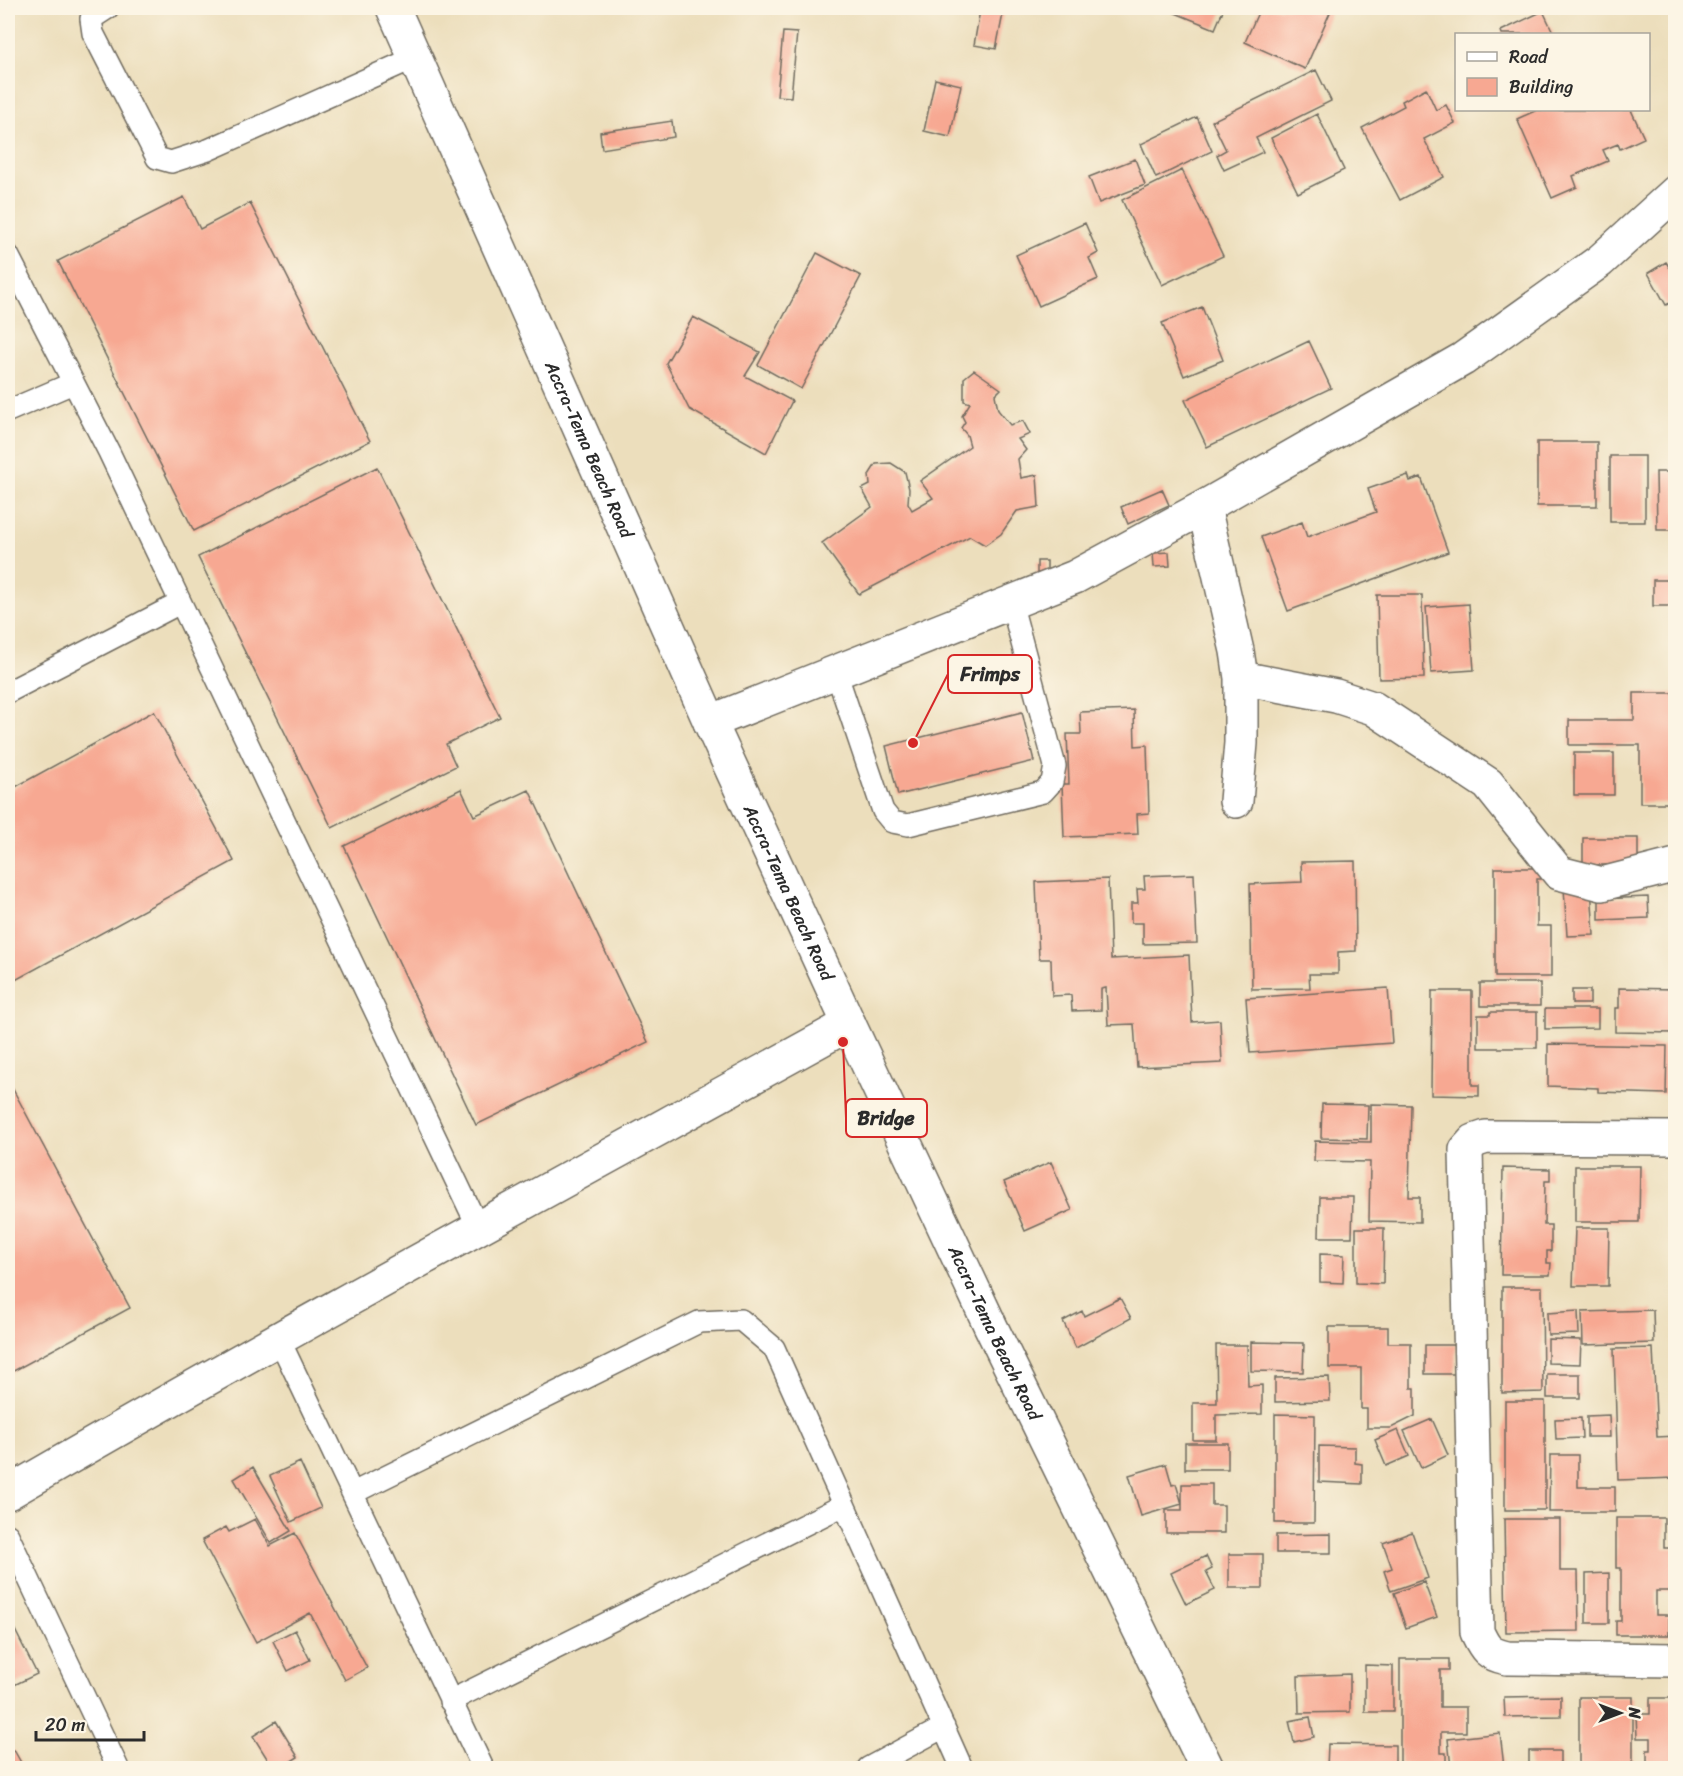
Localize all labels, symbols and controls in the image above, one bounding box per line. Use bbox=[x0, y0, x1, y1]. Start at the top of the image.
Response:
legend bbox=[1455, 33, 1650, 111]
text: Road bbox=[1509, 41, 1549, 73]
text: Building bbox=[1509, 71, 1573, 103]
street label: Accra-Tema Beach Road bbox=[535, 355, 643, 545]
callout: Frimps bbox=[948, 655, 1032, 693]
text: Frimps bbox=[959, 657, 1021, 692]
street label: Accra-Tema Beach Road bbox=[734, 798, 844, 987]
callout: Bridge bbox=[846, 1099, 927, 1137]
text: Bridge bbox=[857, 1101, 915, 1136]
street label: Accra-Tema Beach Road bbox=[938, 1239, 1051, 1427]
north arrow bbox=[1590, 1683, 1650, 1743]
scale bar bbox=[36, 1704, 144, 1742]
text: N bbox=[1620, 1706, 1649, 1719]
text: 20 m bbox=[45, 1709, 85, 1741]

